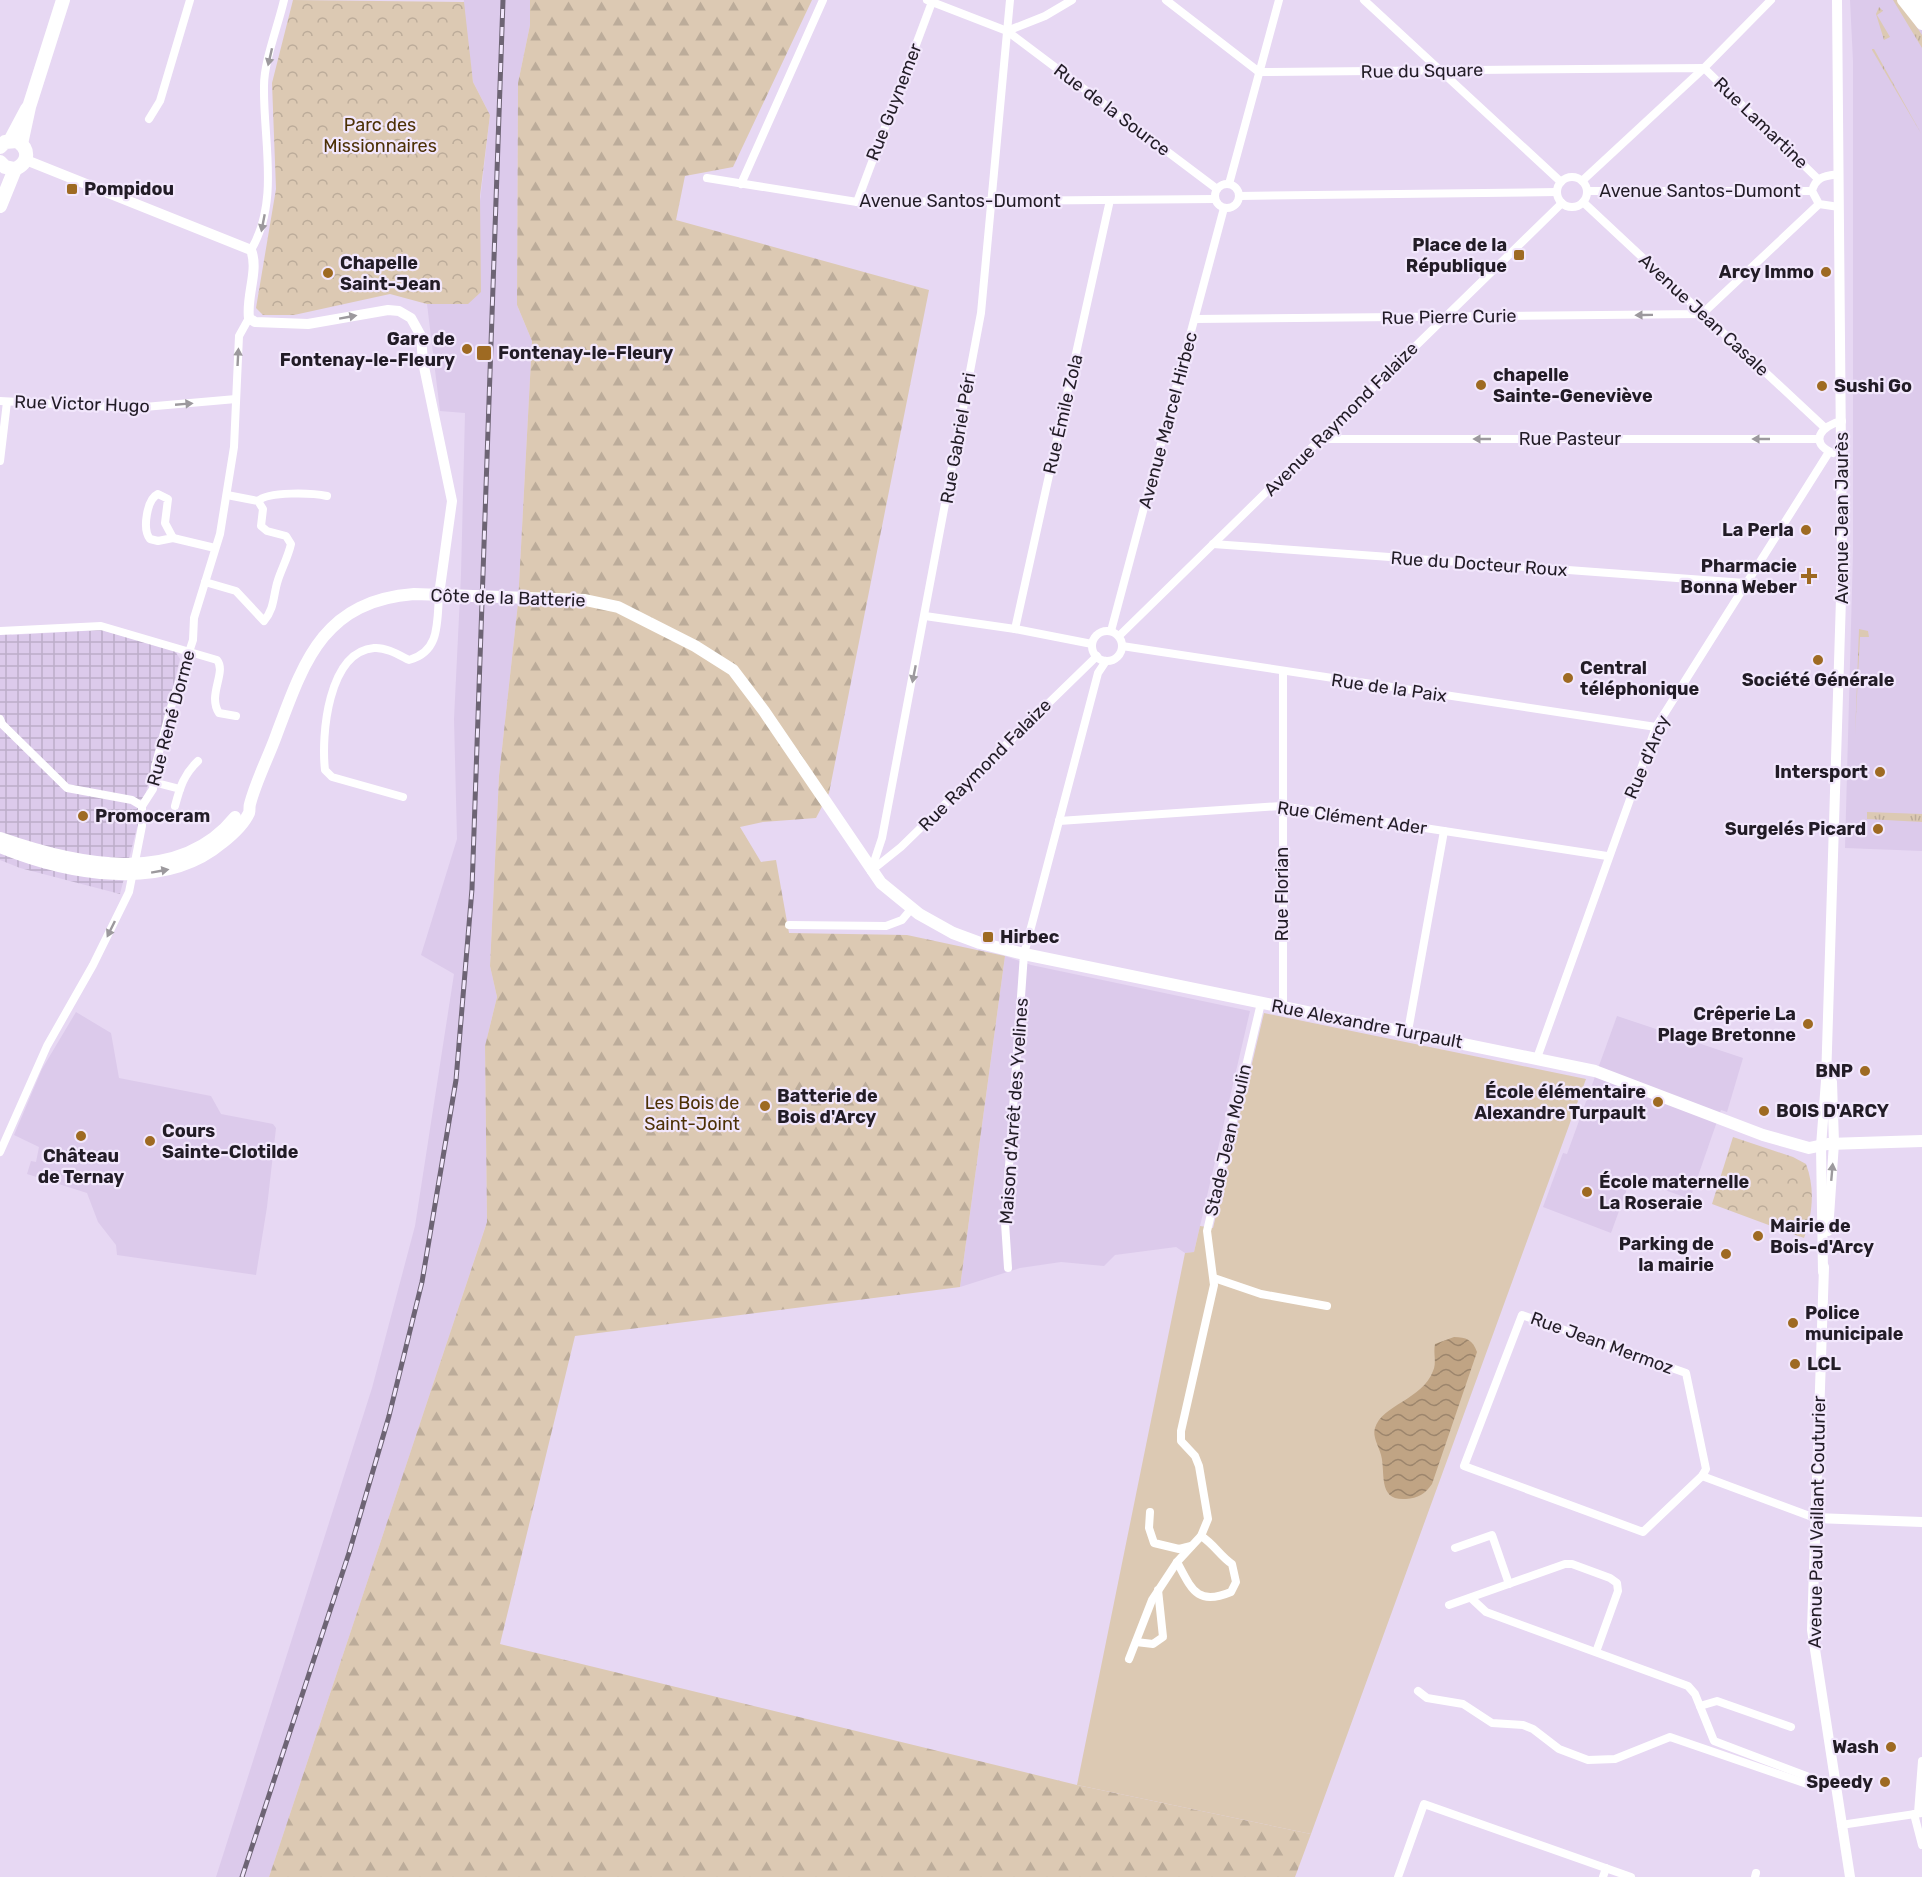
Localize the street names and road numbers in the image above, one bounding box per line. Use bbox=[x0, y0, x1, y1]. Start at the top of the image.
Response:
street label: Rue Guynemer bbox=[862, 40, 927, 164]
street label: Rue de la Source bbox=[1049, 59, 1175, 161]
street label: Rue du Square bbox=[1361, 59, 1483, 83]
street label: Rue Lamartine bbox=[1709, 73, 1813, 173]
street label: Avenue Santos-Dumont bbox=[1599, 180, 1801, 202]
street label: Avenue Santos-Dumont bbox=[859, 190, 1061, 212]
street label: Avenue Jean Casale bbox=[1634, 249, 1774, 381]
street label: Rue Pierre Curie bbox=[1381, 305, 1517, 329]
street label: Avenue Marcel Hirbec bbox=[1134, 329, 1202, 511]
street label: Avenue Raymond Falaize bbox=[1259, 337, 1423, 501]
street label: Rue Émile Zola bbox=[1039, 352, 1087, 476]
street label: Rue Gabriel Péri bbox=[936, 371, 980, 505]
street label: Rue Victor Hugo bbox=[14, 391, 150, 417]
street label: Rue Pasteur bbox=[1519, 428, 1621, 450]
street label: Avenue Jean Jaurès bbox=[1831, 432, 1853, 604]
street label: Rue du Docteur Roux bbox=[1390, 547, 1568, 581]
street label: Côte de la Batterie bbox=[430, 584, 586, 612]
street label: Rue René Dorme bbox=[142, 648, 200, 788]
street label: Rue de la Paix bbox=[1330, 669, 1448, 707]
street label: Rue Raymond Falaize bbox=[914, 694, 1056, 836]
street label: Rue d'Arcy bbox=[1620, 712, 1675, 802]
street label: Rue Clément Ader bbox=[1276, 797, 1428, 839]
street label: Rue Florian bbox=[1271, 847, 1293, 941]
street label: Rue Alexandre Turpault bbox=[1269, 995, 1465, 1053]
street label: Maison d'Arrêt des Yvelines bbox=[995, 997, 1033, 1225]
street label: Stade Jean Moulin bbox=[1200, 1062, 1256, 1218]
street label: Rue Jean Mermoz bbox=[1528, 1307, 1676, 1379]
street label: Avenue Paul Vaillant Couturier bbox=[1804, 1395, 1830, 1649]

